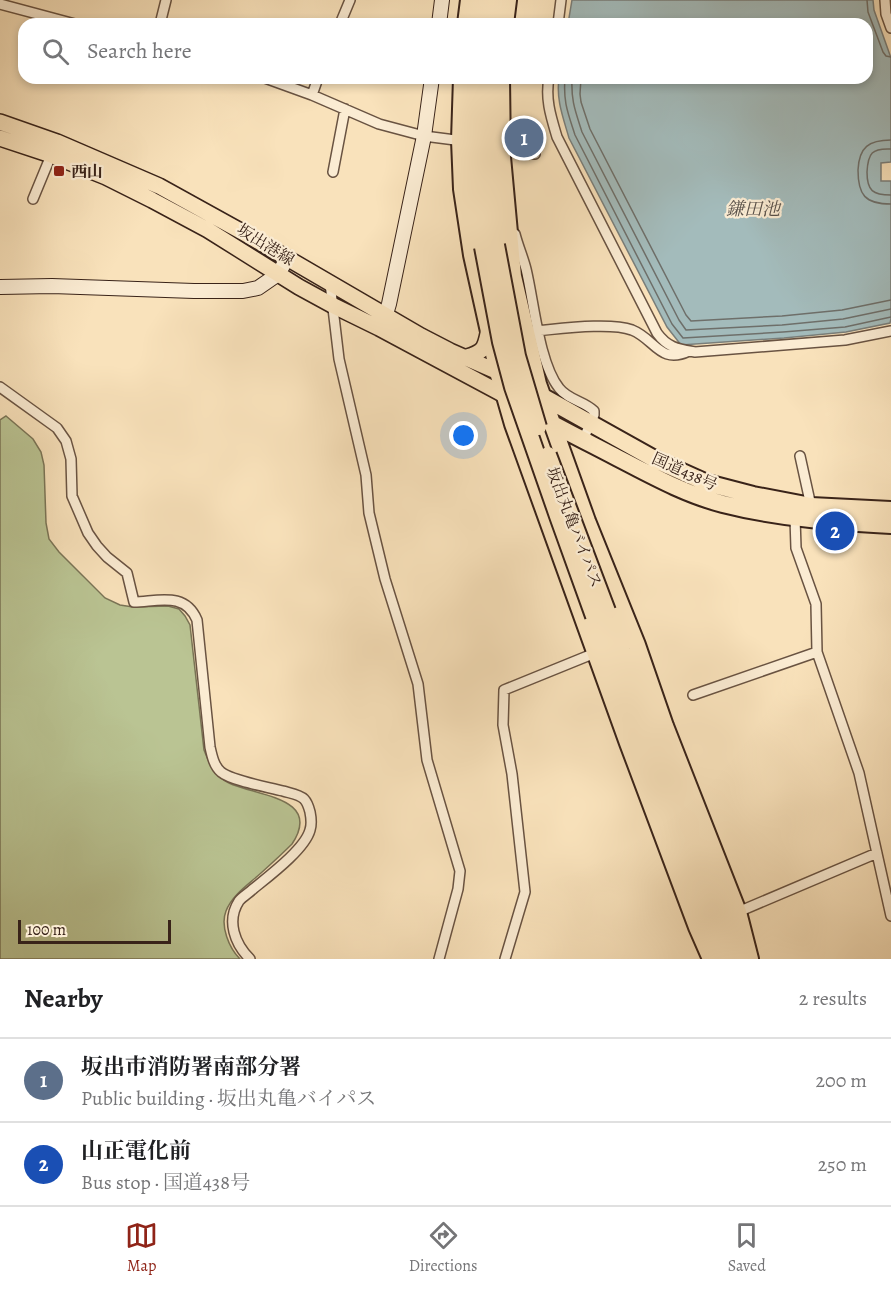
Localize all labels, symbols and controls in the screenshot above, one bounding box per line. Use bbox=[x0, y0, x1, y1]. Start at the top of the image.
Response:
search box bbox=[18, 18, 873, 84]
icon: search bbox=[39, 35, 72, 68]
text: Search here bbox=[87, 36, 192, 66]
pin: 1 bbox=[504, 116, 544, 160]
place label: 西山 bbox=[71, 161, 103, 183]
marker: 西山 bbox=[52, 164, 66, 178]
water label: 鎌田池 bbox=[726, 197, 782, 221]
street label: 坂出港線 bbox=[232, 219, 298, 271]
your location bbox=[449, 421, 478, 450]
street label: 国道438号 bbox=[648, 448, 721, 496]
street label: 坂出丸亀バイパス bbox=[541, 464, 607, 591]
pin: 2 bbox=[816, 508, 854, 554]
scale bar bbox=[18, 917, 171, 944]
text: 100 m bbox=[27, 919, 66, 941]
text: Nearby bbox=[24, 981, 103, 1016]
text: 2 results bbox=[799, 985, 867, 1012]
text: 坂出市消防署南部分署 bbox=[81, 1052, 301, 1082]
text: 1 bbox=[40, 1067, 47, 1094]
text: 200 m bbox=[816, 1067, 867, 1094]
text: Public building · 坂出丸亀バイパス bbox=[81, 1085, 376, 1112]
text: 山正電化前 bbox=[81, 1136, 191, 1166]
text: 2 bbox=[39, 1151, 48, 1178]
text: 250 m bbox=[818, 1151, 867, 1178]
text: Bus stop · 国道438号 bbox=[81, 1169, 250, 1196]
tab: Map bbox=[125, 1219, 158, 1277]
tab: Directions bbox=[409, 1219, 477, 1277]
tab: Saved bbox=[728, 1219, 766, 1277]

